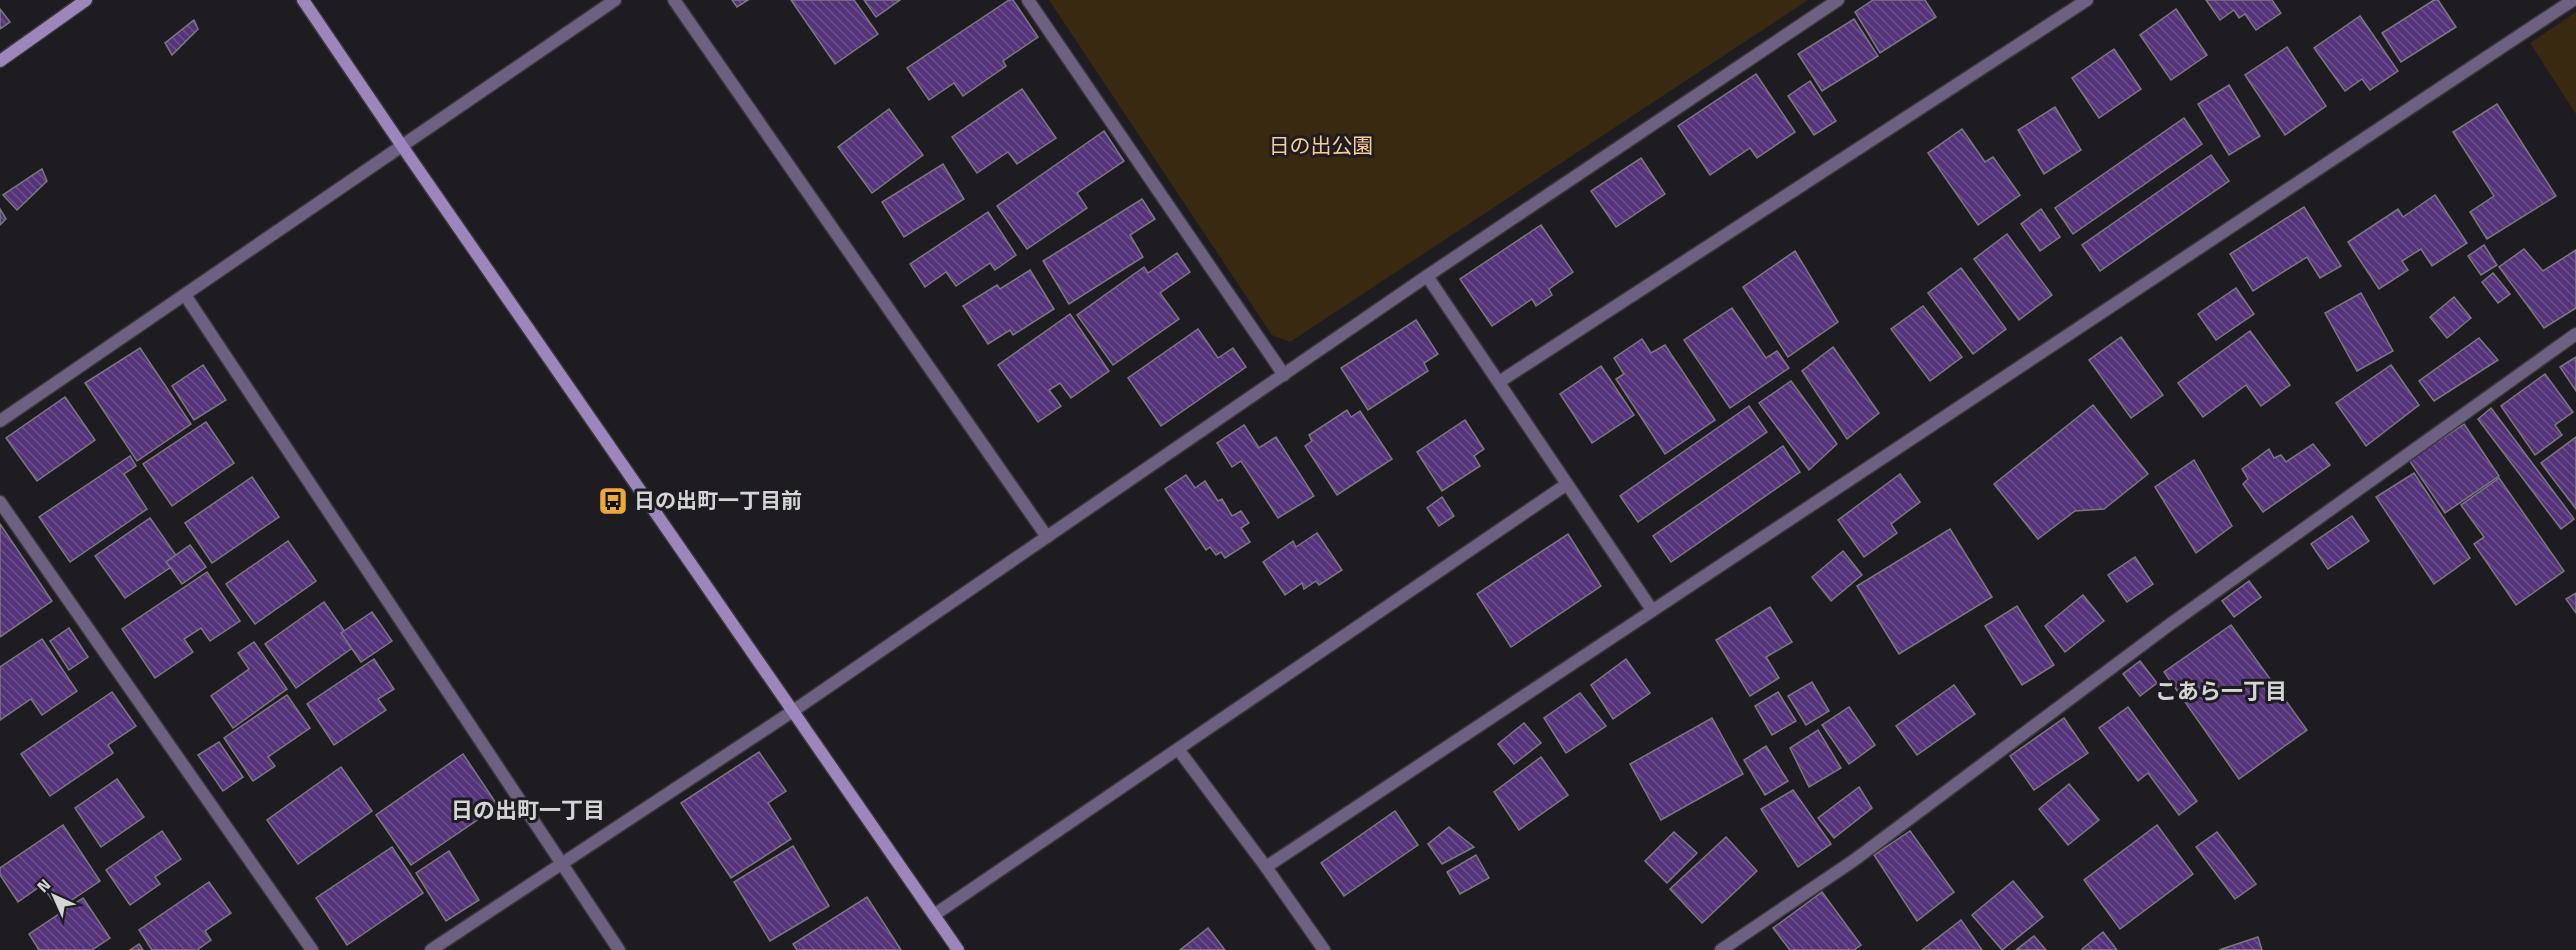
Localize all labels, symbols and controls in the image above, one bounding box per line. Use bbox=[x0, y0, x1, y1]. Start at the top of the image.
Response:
park label: 日の出公園 bbox=[1269, 129, 1374, 161]
place label: 日の出町一丁目前 bbox=[634, 484, 802, 516]
bus stop icon: 日の出町一丁目前 bbox=[597, 485, 629, 517]
district label: こあら一丁目 bbox=[2155, 674, 2287, 708]
district label: 日の出町一丁目 bbox=[451, 793, 605, 827]
north arrow bbox=[24, 866, 84, 926]
text: N bbox=[31, 873, 56, 898]

